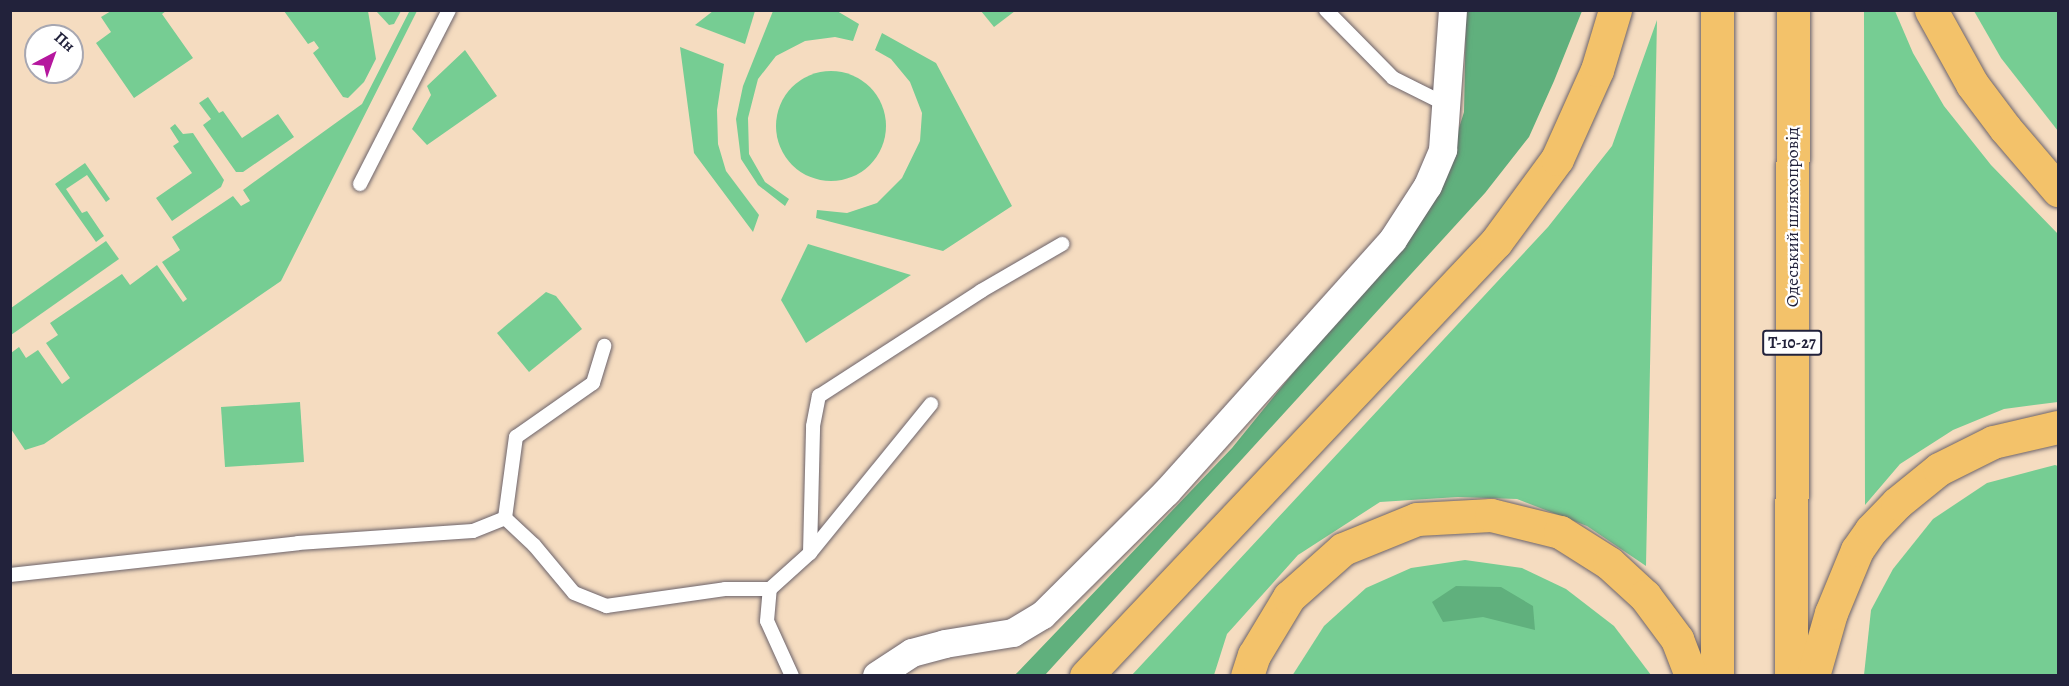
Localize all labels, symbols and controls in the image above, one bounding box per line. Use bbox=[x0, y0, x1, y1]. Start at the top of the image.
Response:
north arrow bbox=[24, 24, 84, 84]
text: Пн bbox=[49, 27, 80, 57]
street label: Одеський шляхопровід bbox=[1781, 127, 1803, 307]
road number: Т-10-27 bbox=[1762, 330, 1822, 356]

